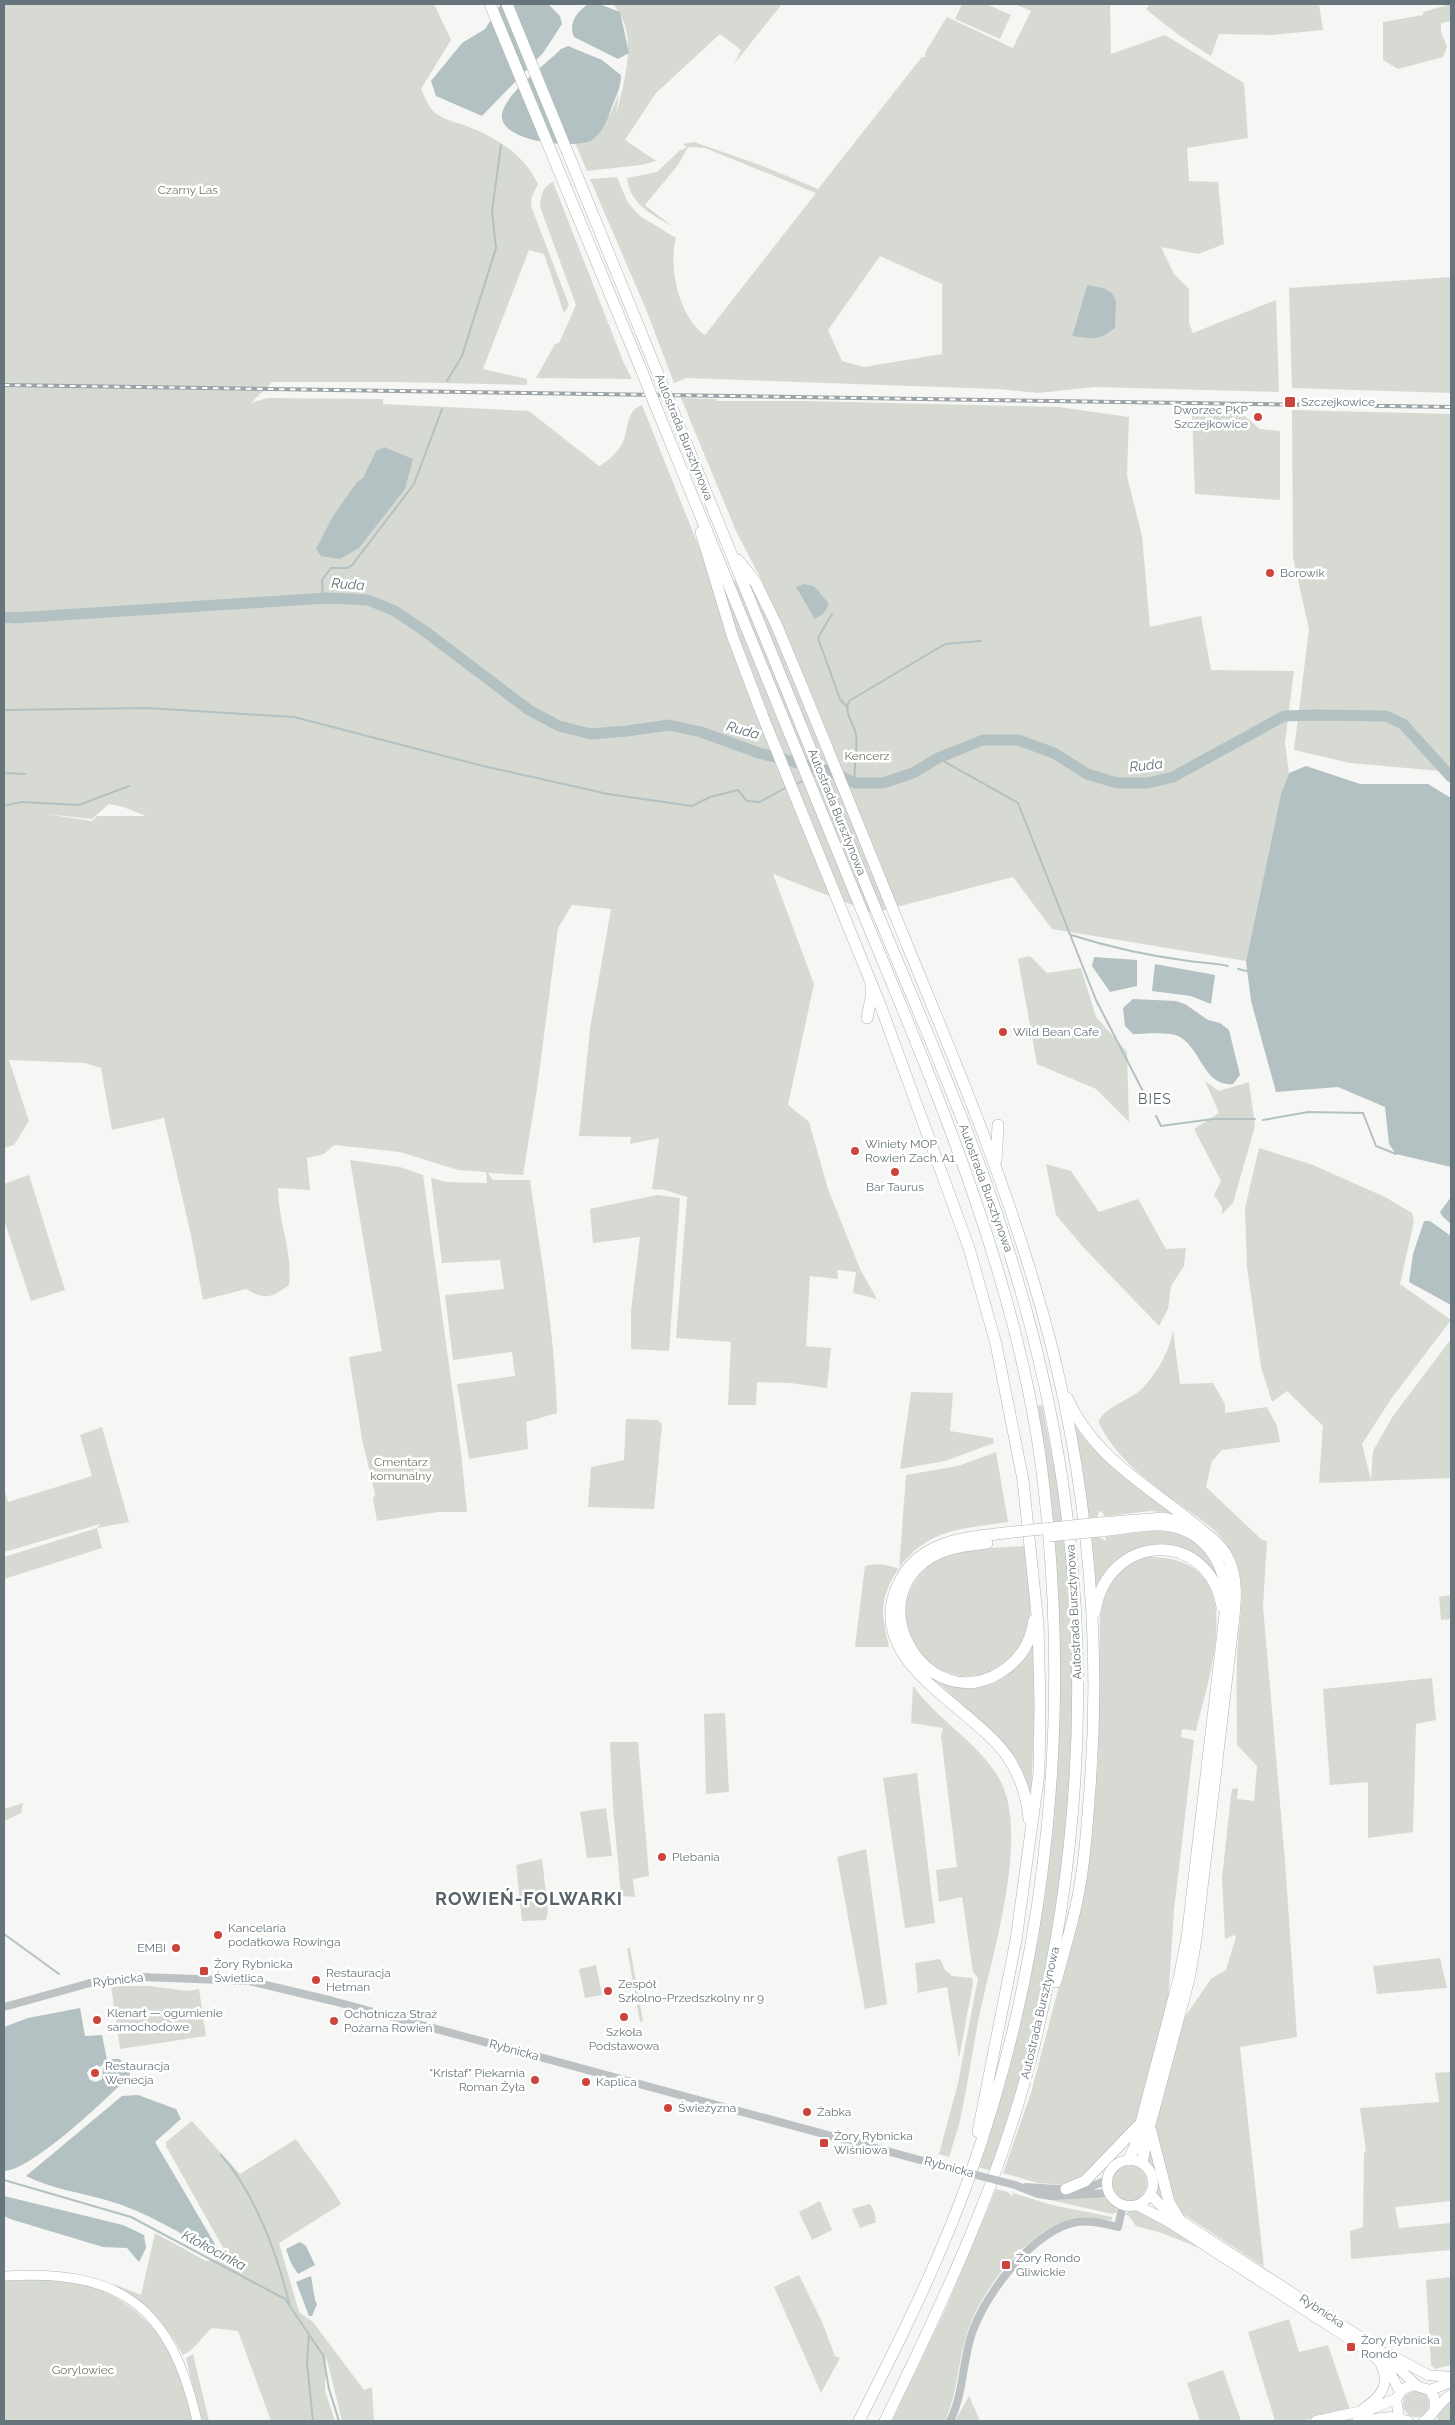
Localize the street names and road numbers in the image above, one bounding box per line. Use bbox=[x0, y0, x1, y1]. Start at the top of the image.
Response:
street label: Autostrada Bursztynowa bbox=[652, 372, 716, 502]
street label: Autostrada Bursztynowa bbox=[805, 747, 869, 877]
street label: Autostrada Bursztynowa bbox=[956, 1122, 1016, 1254]
street label: Autostrada Bursztynowa bbox=[1063, 1544, 1085, 1680]
street label: Autostrada Bursztynowa bbox=[1018, 1945, 1062, 2081]
street label: Rybnicka bbox=[92, 1970, 144, 1990]
street label: Rybnicka bbox=[488, 2037, 540, 2063]
street label: Rybnicka bbox=[923, 2154, 975, 2180]
street label: Rybnicka bbox=[1297, 2291, 1347, 2331]

